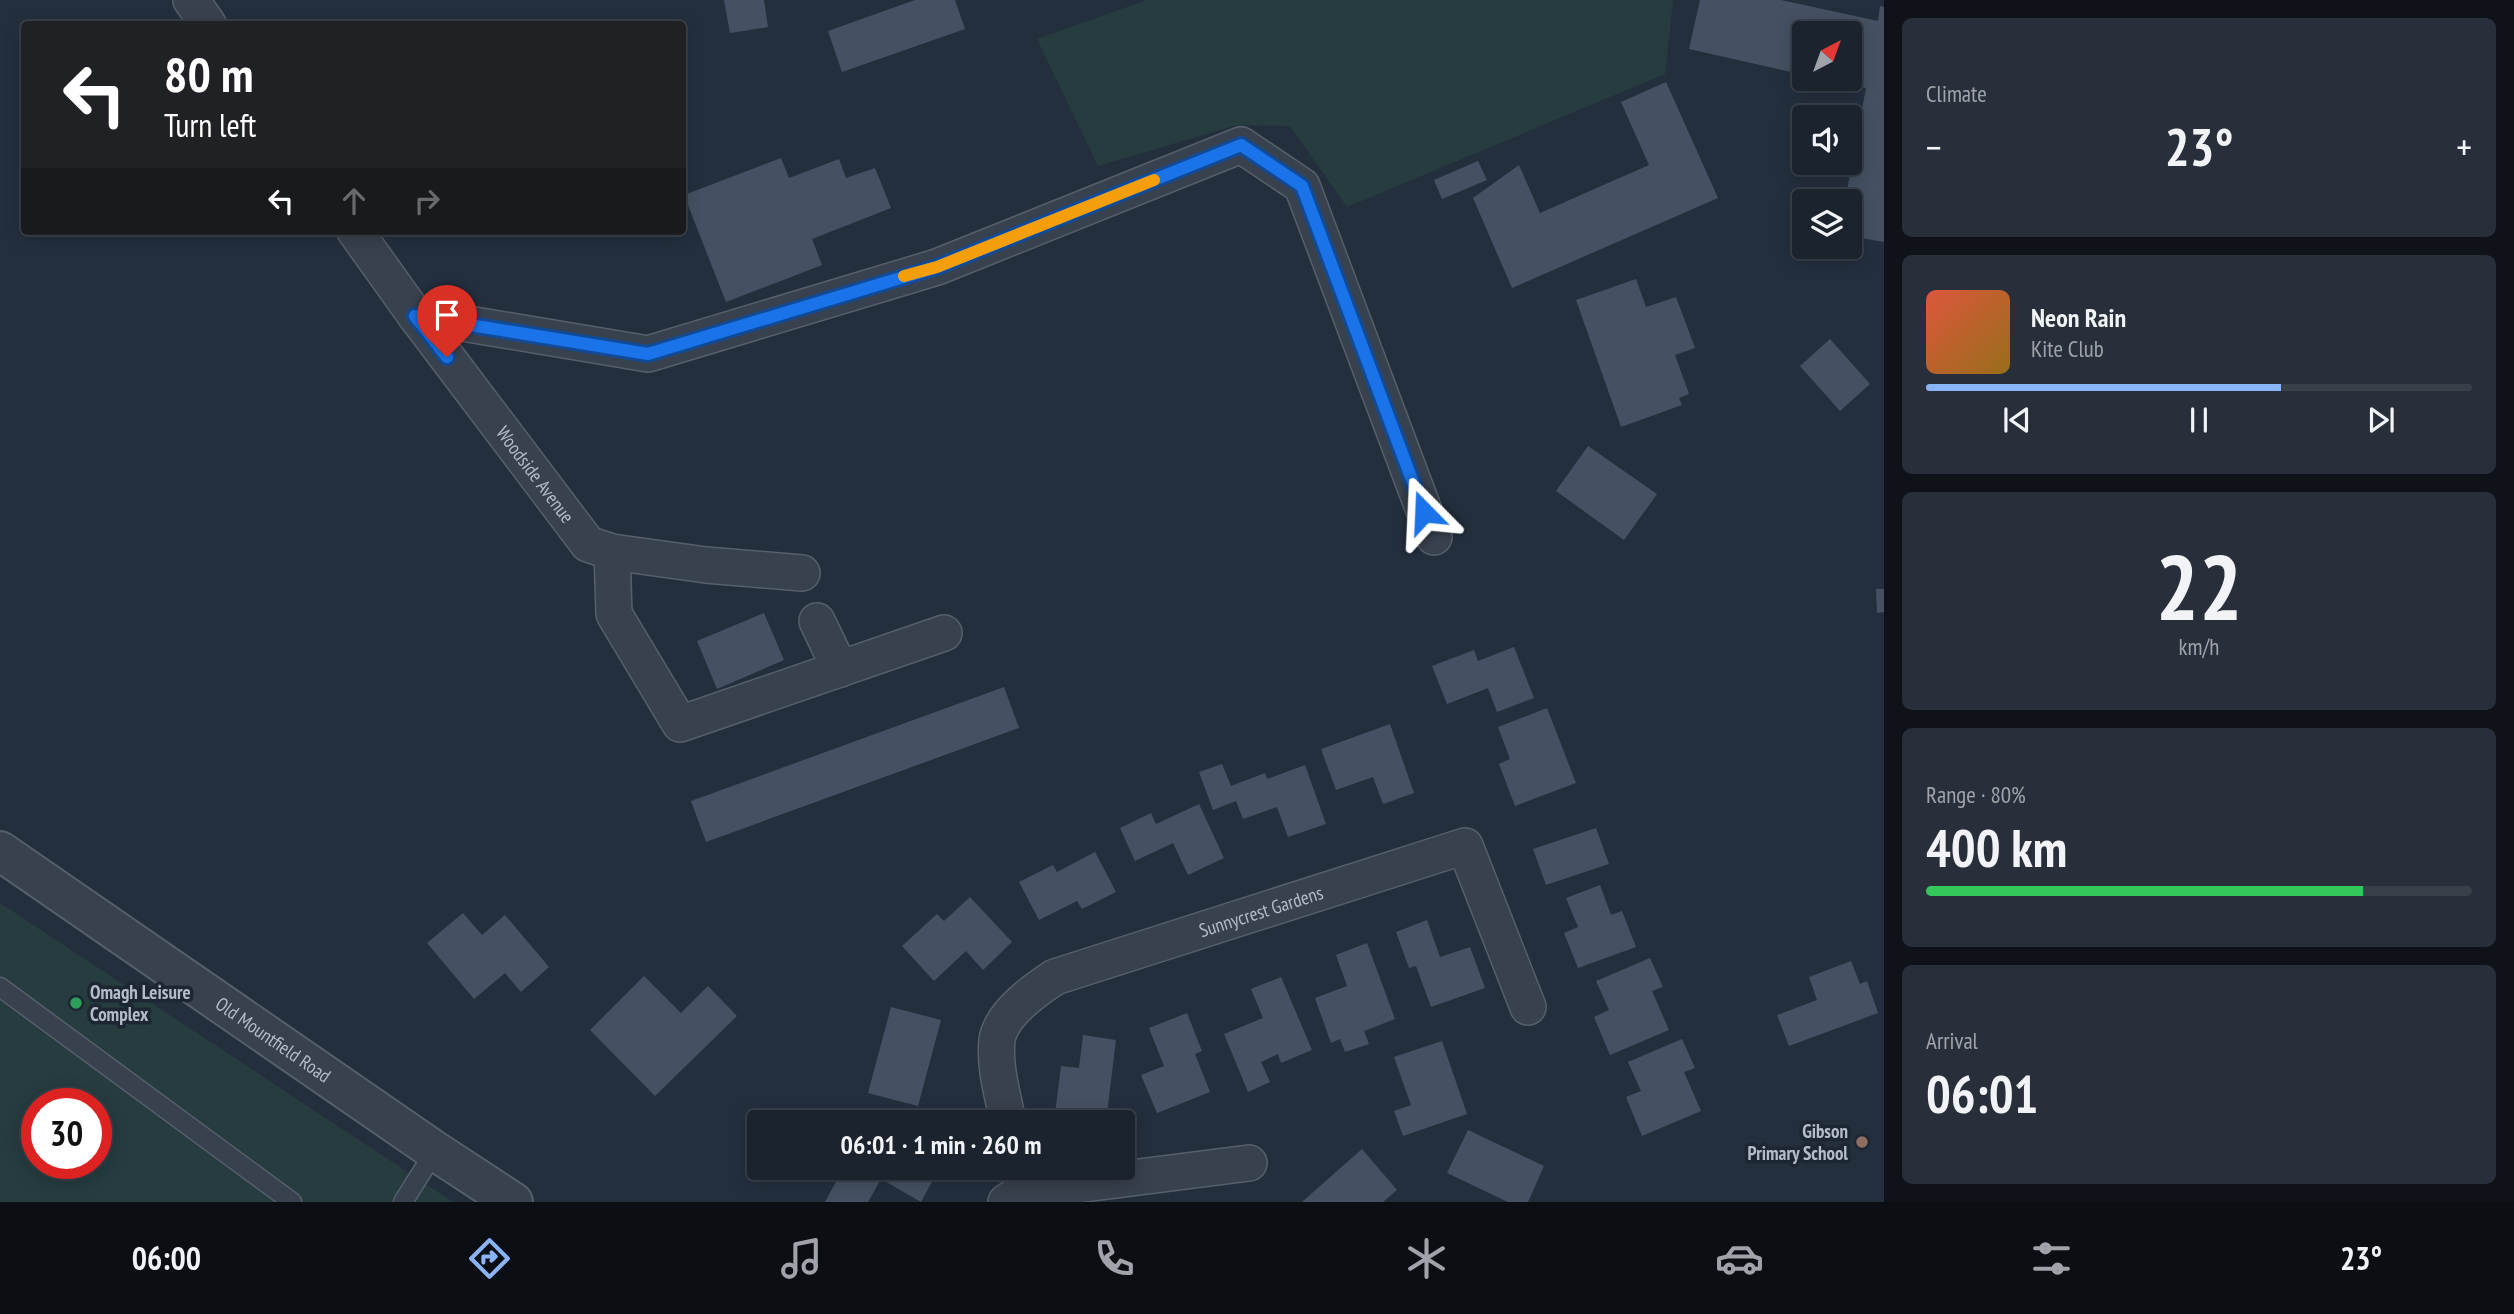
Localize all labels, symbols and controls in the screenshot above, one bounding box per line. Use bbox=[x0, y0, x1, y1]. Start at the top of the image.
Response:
north arrow bbox=[1792, 21, 1862, 91]
map controls bbox=[1792, 21, 1862, 259]
text: 80 m bbox=[164, 42, 253, 106]
icon: left bbox=[49, 49, 140, 140]
text: Climate bbox=[1926, 79, 1987, 108]
text: Turn left bbox=[164, 104, 256, 146]
button: sound bbox=[1792, 105, 1862, 175]
text: 23° bbox=[2165, 113, 2233, 180]
text: − bbox=[1926, 122, 1942, 171]
text: + bbox=[2456, 122, 2472, 171]
icon: left bbox=[262, 182, 300, 220]
icon: ahead bbox=[335, 182, 373, 220]
icon: right bbox=[408, 182, 446, 220]
button: layers bbox=[1792, 189, 1862, 259]
pin bbox=[417, 285, 477, 357]
icon: arrive bbox=[428, 296, 466, 334]
text: Neon Rain bbox=[2031, 301, 2126, 334]
text: Kite Club bbox=[2031, 334, 2104, 363]
icon: previous bbox=[1998, 401, 2036, 439]
icon: pause bbox=[2180, 401, 2218, 439]
icon: next bbox=[2362, 401, 2400, 439]
street label: Woodside Avenue bbox=[491, 421, 580, 528]
position arrow bbox=[1387, 475, 1461, 549]
text: 22 bbox=[2156, 527, 2243, 645]
text: km/h bbox=[2179, 632, 2219, 661]
text: Range · 80% bbox=[1926, 780, 2026, 809]
text: 400 km bbox=[1926, 814, 2067, 881]
street label: Sunnycrest Gardens bbox=[1196, 880, 1326, 942]
place label: Omagh Leisure Complex bbox=[90, 980, 191, 1026]
street label: Old Mountfield Road bbox=[211, 991, 336, 1088]
marker: Omagh Leisure Complex bbox=[68, 995, 84, 1011]
text: Arrival bbox=[1926, 1026, 1978, 1055]
text: 06:01 bbox=[1926, 1060, 2038, 1127]
speed limit sign: 30 bbox=[21, 1088, 112, 1179]
place label: Gibson Primary School bbox=[1748, 1119, 1848, 1165]
text: 06:01 · 1 min · 260 m bbox=[841, 1128, 1041, 1161]
marker: Gibson Primary School bbox=[1854, 1134, 1870, 1150]
icon: directions bbox=[465, 1234, 514, 1283]
icon: music bbox=[777, 1234, 826, 1283]
icon: phone bbox=[1090, 1234, 1139, 1283]
icon: climate bbox=[1402, 1234, 1451, 1283]
icon: car bbox=[1715, 1234, 1764, 1283]
icon: filters bbox=[2027, 1234, 2076, 1283]
text: 06:00 bbox=[132, 1237, 201, 1279]
text: 23° bbox=[2340, 1237, 2382, 1279]

